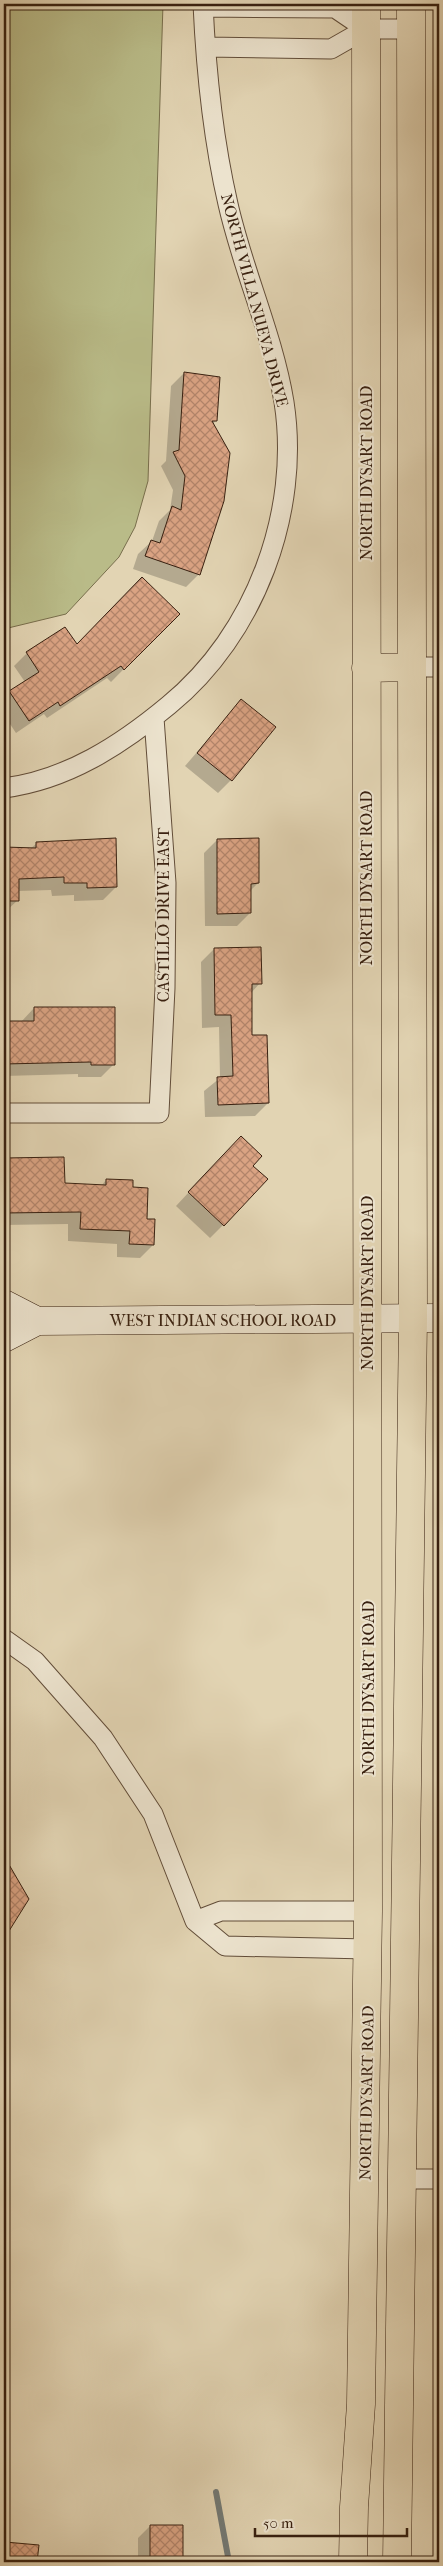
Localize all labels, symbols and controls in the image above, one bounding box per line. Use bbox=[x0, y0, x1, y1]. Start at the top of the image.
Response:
street label: NORTH VILLA NUEVA DRIVE bbox=[217, 191, 292, 409]
street label: NORTH DYSART ROAD bbox=[357, 385, 376, 561]
street label: NORTH DYSART ROAD bbox=[357, 790, 376, 966]
street label: CASTILLO DRIVE EAST bbox=[154, 828, 173, 1002]
street label: NORTH DYSART ROAD bbox=[358, 1195, 377, 1371]
street label: WEST INDIAN SCHOOL ROAD bbox=[109, 1311, 336, 1330]
street label: NORTH DYSART ROAD bbox=[359, 1600, 378, 1776]
street label: NORTH DYSART ROAD bbox=[355, 2005, 378, 2181]
scale bar bbox=[255, 2506, 408, 2538]
text: 50 m bbox=[263, 2514, 294, 2532]

